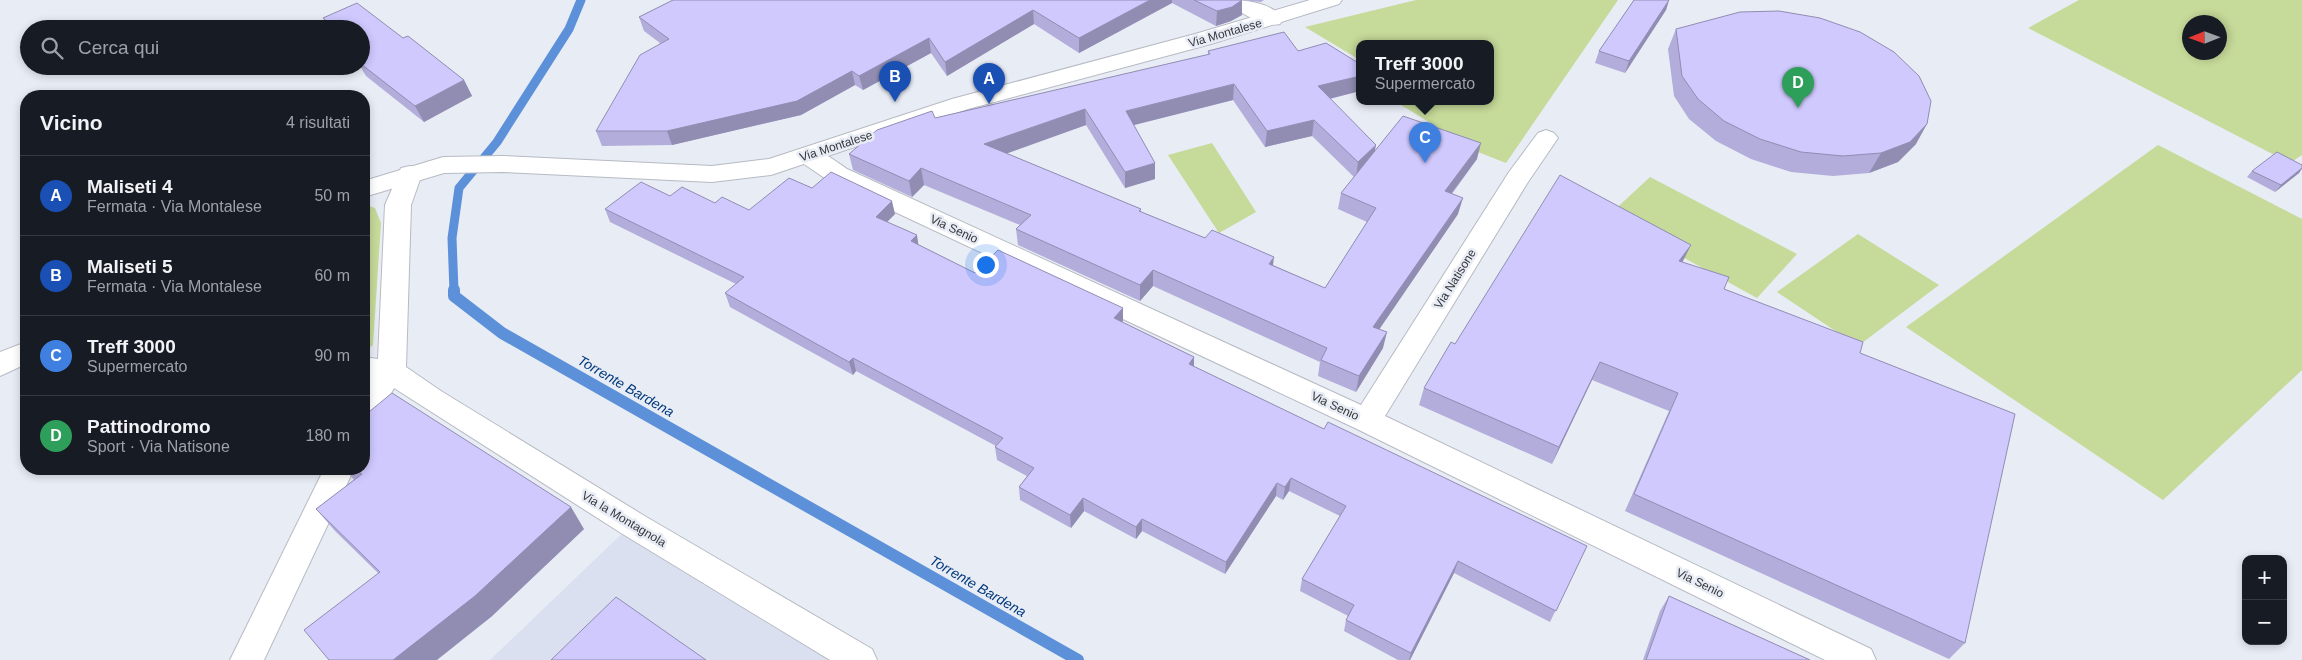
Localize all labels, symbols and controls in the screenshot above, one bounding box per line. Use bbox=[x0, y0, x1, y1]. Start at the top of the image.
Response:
north arrow bbox=[2182, 15, 2227, 60]
street label: Via Montalese bbox=[1187, 16, 1264, 50]
search box bbox=[20, 20, 370, 75]
icon: search bbox=[38, 34, 66, 62]
text: Cerca qui bbox=[78, 37, 159, 58]
popup bbox=[1356, 40, 1494, 105]
text: Treff 3000 bbox=[1375, 53, 1463, 74]
pin: B bbox=[879, 61, 911, 102]
pin: A bbox=[973, 63, 1005, 104]
pin: D bbox=[1782, 67, 1814, 108]
text: Supermercato bbox=[1375, 75, 1475, 92]
text: Vicino bbox=[40, 111, 103, 134]
text: 4 risultati bbox=[286, 114, 350, 131]
pin: C bbox=[1409, 122, 1441, 163]
street label: Via Montalese bbox=[798, 128, 875, 164]
text: Maliseti 4 bbox=[87, 176, 173, 197]
text: A bbox=[50, 187, 62, 204]
text: 50 m bbox=[314, 187, 350, 204]
text: Fermata · Via Montalese bbox=[87, 198, 262, 215]
street label: Via Senio bbox=[928, 212, 980, 246]
street label: Via Natisone bbox=[1431, 246, 1479, 311]
your location bbox=[973, 252, 999, 278]
text: Maliseti 5 bbox=[87, 256, 173, 277]
text: B bbox=[50, 267, 62, 284]
text: 60 m bbox=[314, 267, 350, 284]
text: Fermata · Via Montalese bbox=[87, 278, 262, 295]
text: Treff 3000 bbox=[87, 336, 176, 357]
text: C bbox=[50, 347, 62, 364]
text: 90 m bbox=[314, 347, 350, 364]
water label: Torrente Bardena bbox=[575, 352, 677, 420]
text: Supermercato bbox=[87, 358, 188, 375]
street label: Via Senio bbox=[1309, 389, 1361, 423]
text: Pattinodromo bbox=[87, 416, 211, 437]
text: D bbox=[50, 427, 62, 444]
text: 180 m bbox=[306, 427, 350, 444]
text: Sport · Via Natisone bbox=[87, 438, 230, 455]
street label: Via la Montagnola bbox=[579, 488, 669, 550]
water label: Torrente Bardena bbox=[927, 552, 1029, 620]
map controls bbox=[2242, 555, 2287, 645]
button: + bbox=[2242, 555, 2287, 600]
street label: Via Senio bbox=[1674, 565, 1726, 601]
button: − bbox=[2242, 600, 2287, 645]

